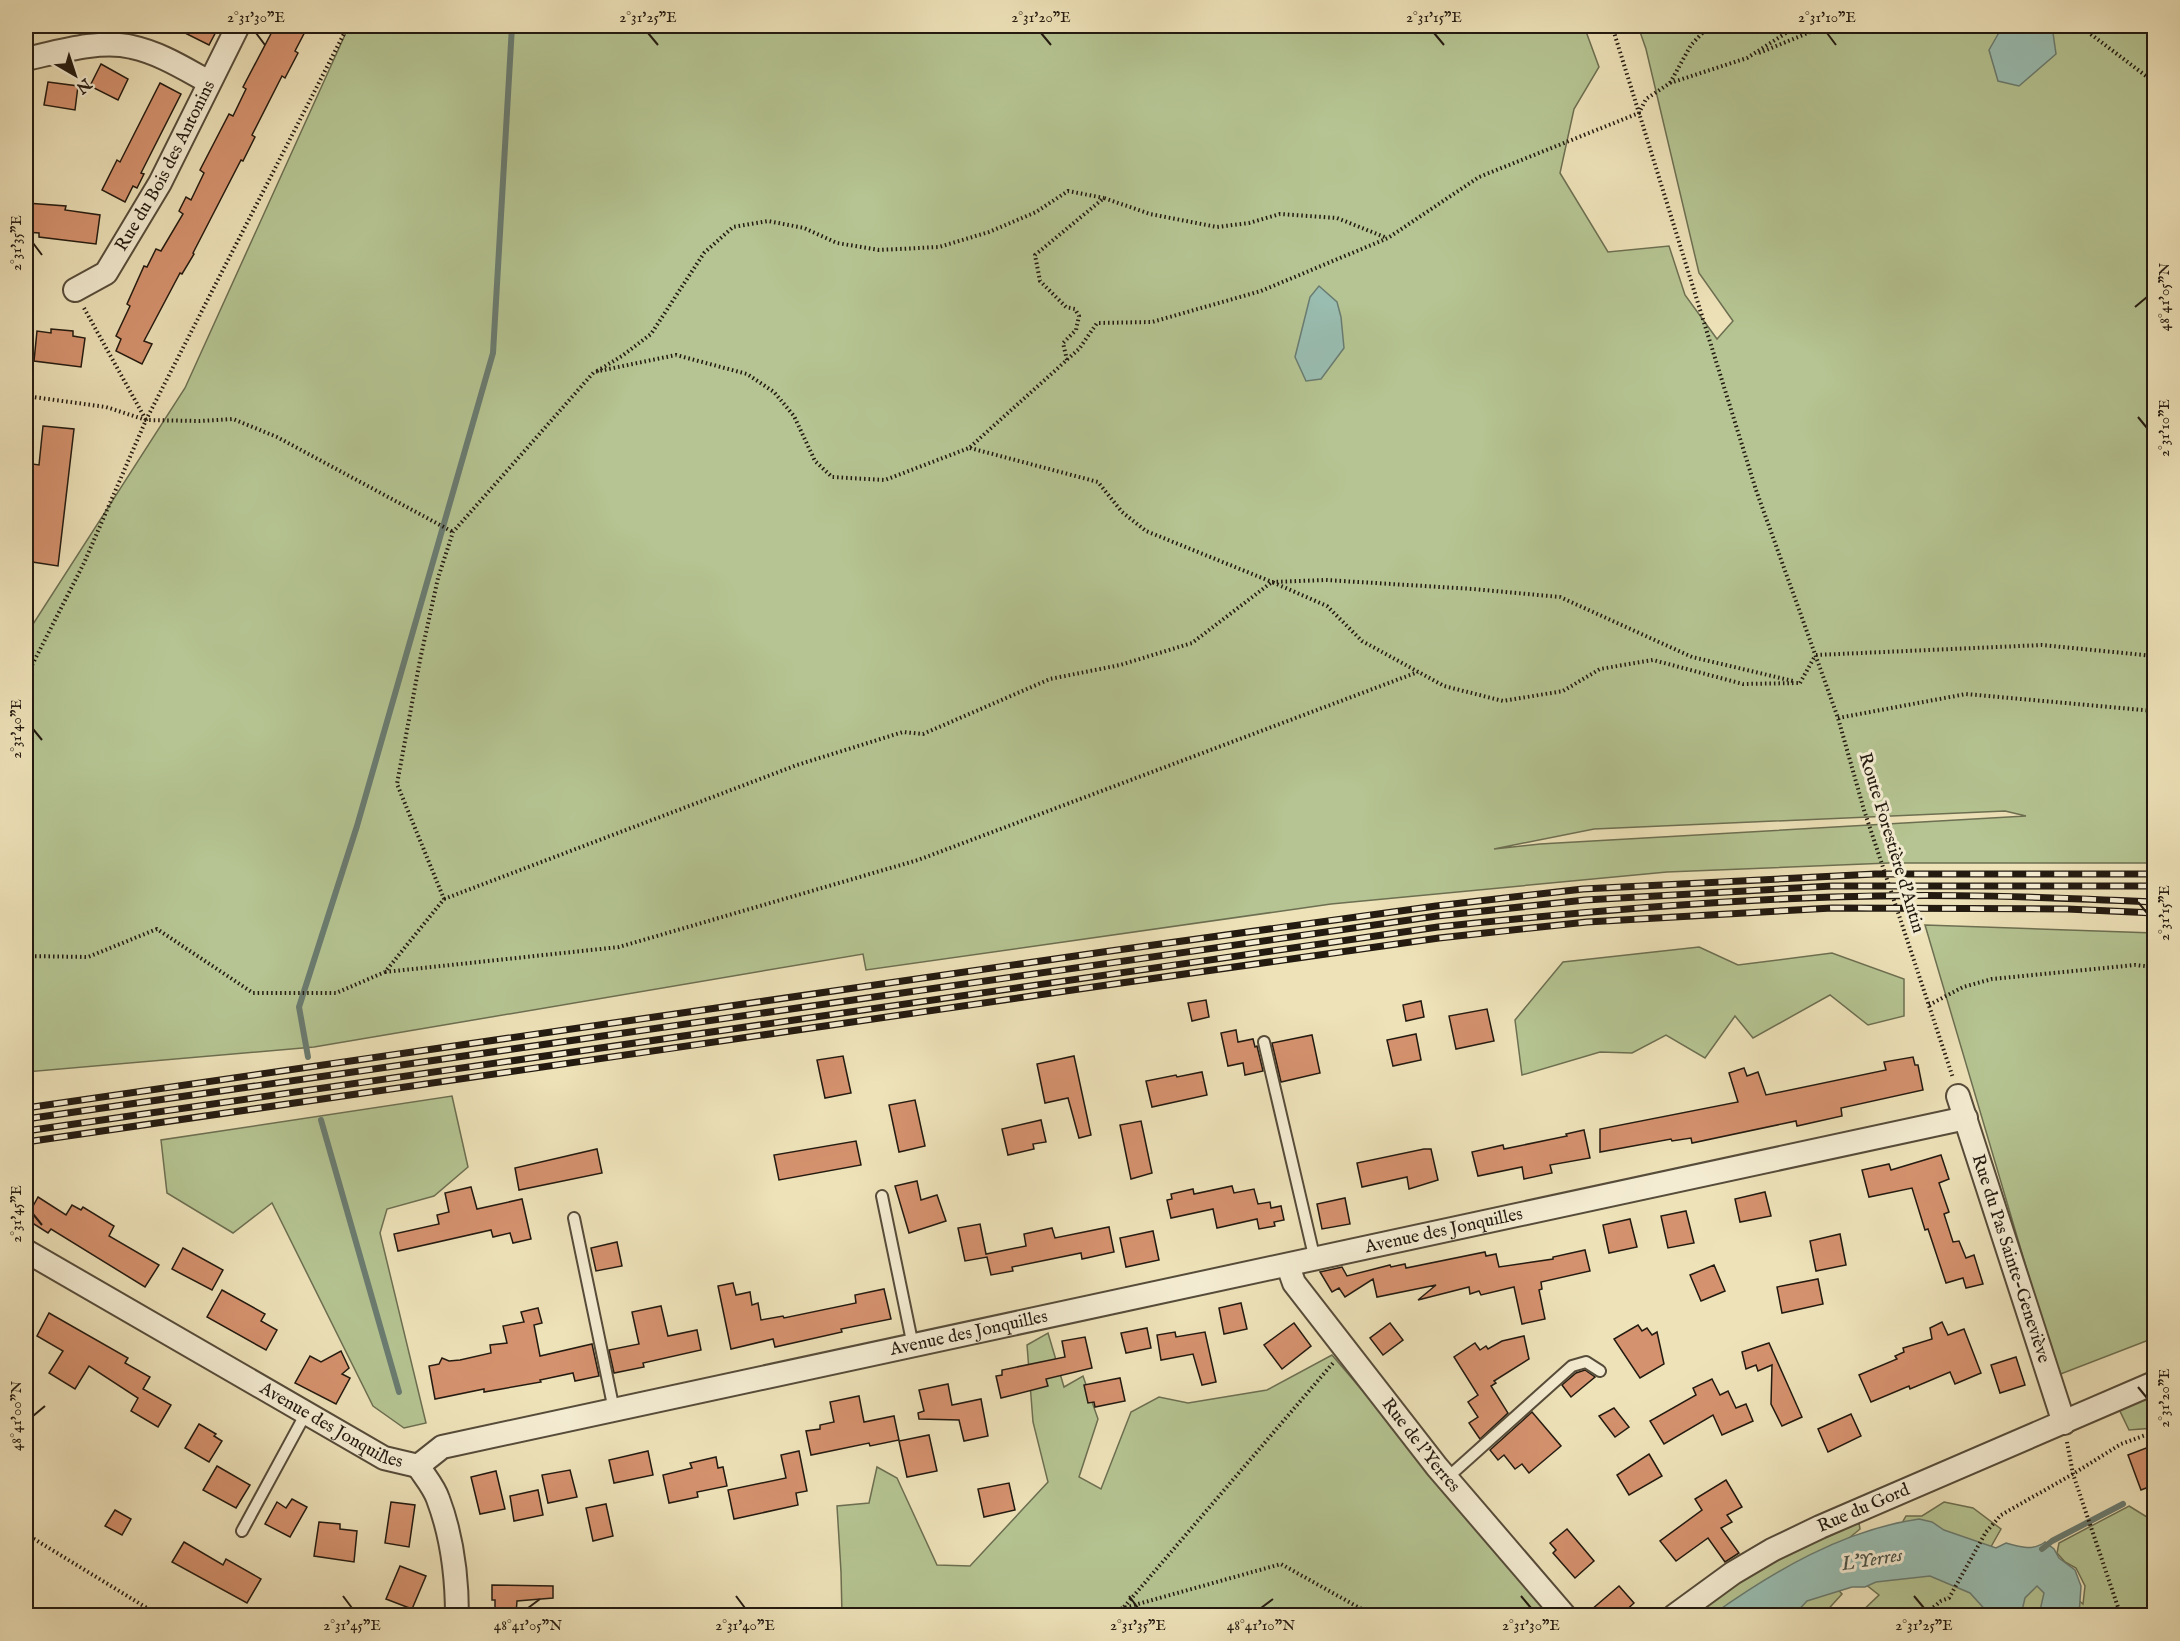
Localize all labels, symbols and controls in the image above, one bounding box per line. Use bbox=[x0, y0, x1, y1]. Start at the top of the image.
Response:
text: 2°31'30"E bbox=[227, 8, 285, 27]
text: 2°31'25"E bbox=[619, 8, 677, 27]
text: 2°31'20"E bbox=[1011, 8, 1071, 27]
text: 2°31'15"E bbox=[1406, 8, 1462, 27]
text: 2°31'10"E bbox=[1798, 8, 1856, 27]
north arrow bbox=[45, 45, 105, 105]
text: N bbox=[71, 72, 96, 97]
street label: Rue du Bois des Antonins bbox=[110, 77, 221, 255]
text: 2°31'35"E bbox=[7, 215, 26, 271]
text: 48°41'05"N bbox=[2155, 263, 2174, 331]
text: 2°31'10"E bbox=[2155, 399, 2174, 457]
text: 2°31'40"E bbox=[7, 699, 26, 759]
street label: Route Forestière d'Antin bbox=[1853, 750, 1929, 936]
text: 2°31'15"E bbox=[2155, 885, 2174, 941]
street label: Rue du Pas Sainte-Geneviève bbox=[1966, 1151, 2055, 1366]
text: 2°31'45"E bbox=[7, 1185, 26, 1243]
street label: Avenue des Jonquilles bbox=[1362, 1203, 1525, 1259]
street label: Avenue des Jonquilles bbox=[887, 1305, 1050, 1362]
text: 2°31'20"E bbox=[2155, 1368, 2174, 1428]
street label: Avenue des Jonquilles bbox=[255, 1377, 405, 1474]
text: 48°41'00"N bbox=[7, 1381, 26, 1451]
street label: Rue de l'Yerres bbox=[1376, 1394, 1465, 1497]
street label: Rue du Gord bbox=[1814, 1478, 1914, 1538]
water label: L'Yerres bbox=[1839, 1543, 1905, 1577]
text: 2°31'45"E bbox=[323, 1616, 381, 1635]
text: 48°41'05"N bbox=[494, 1616, 562, 1635]
text: 2°31'40"E bbox=[715, 1616, 775, 1635]
text: 2°31'35"E bbox=[1110, 1616, 1166, 1635]
text: 48°41'10"N bbox=[1227, 1616, 1295, 1635]
text: 2°31'30"E bbox=[1502, 1616, 1560, 1635]
text: 2°31'25"E bbox=[1895, 1616, 1953, 1635]

